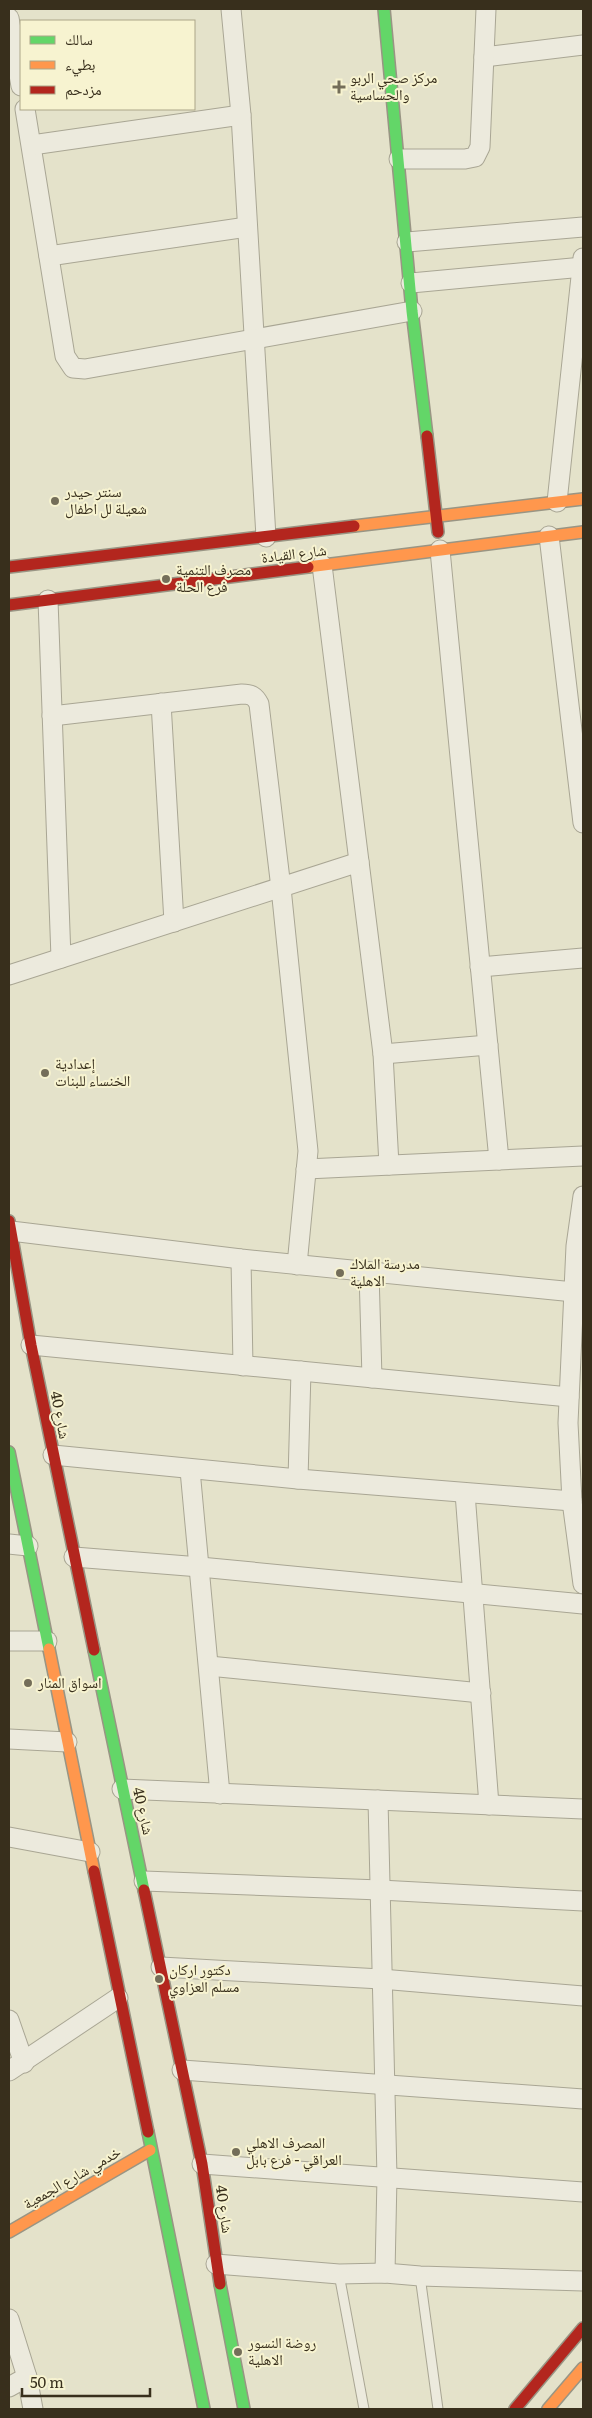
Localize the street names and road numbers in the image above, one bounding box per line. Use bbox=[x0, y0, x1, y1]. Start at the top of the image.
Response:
street label: شارع القيادة bbox=[260, 537, 328, 568]
street label: شارع 40 bbox=[46, 1389, 77, 1441]
street label: شارع 40 bbox=[128, 1784, 161, 1837]
street label: خدمي شارع الجمعية bbox=[18, 2139, 126, 2216]
street label: شارع 40 bbox=[211, 2183, 240, 2235]

